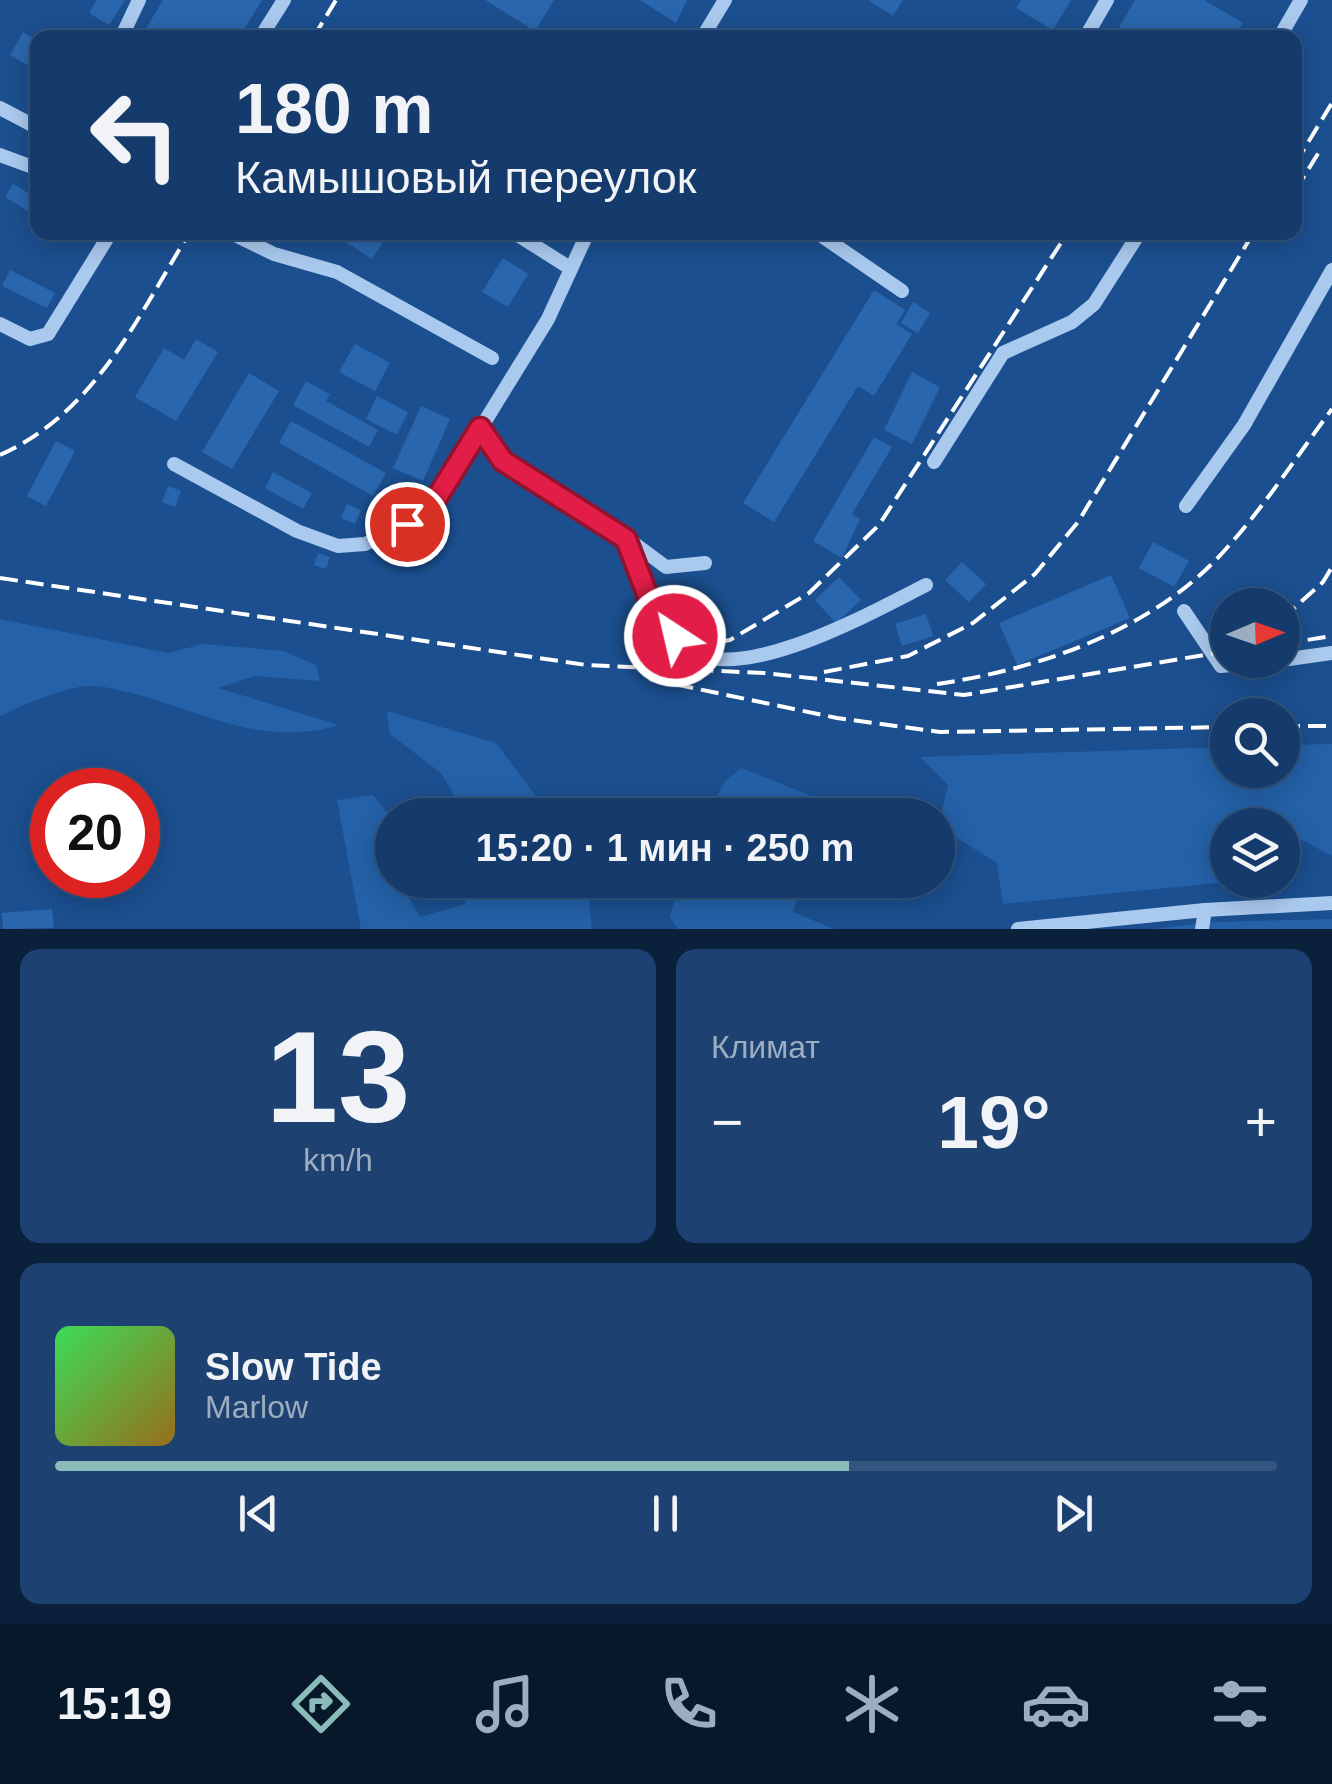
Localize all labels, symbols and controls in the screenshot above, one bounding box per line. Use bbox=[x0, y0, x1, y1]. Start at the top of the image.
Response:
icon: left bbox=[70, 70, 200, 200]
text: 180 m bbox=[235, 70, 433, 148]
text: Камышовый переулок bbox=[235, 152, 696, 203]
pin bbox=[365, 482, 450, 567]
icon: arrive bbox=[380, 497, 435, 552]
position arrow bbox=[623, 584, 727, 688]
north arrow bbox=[1210, 588, 1300, 678]
map controls bbox=[1210, 588, 1300, 898]
button: search bbox=[1210, 698, 1300, 788]
speed limit sign: 20 bbox=[30, 768, 160, 898]
button: layers bbox=[1210, 808, 1300, 898]
text: 15:20 · 1 мин · 250 m bbox=[476, 827, 854, 869]
text: 13 bbox=[266, 1004, 410, 1150]
text: Климат bbox=[711, 1029, 820, 1065]
text: 19° bbox=[937, 1080, 1051, 1164]
text: − bbox=[711, 1091, 743, 1153]
text: + bbox=[1245, 1091, 1277, 1153]
text: km/h bbox=[303, 1142, 373, 1178]
text: Slow Tide bbox=[205, 1346, 382, 1388]
text: Marlow bbox=[205, 1389, 308, 1425]
icon: previous bbox=[231, 1486, 286, 1541]
icon: pause bbox=[638, 1486, 693, 1541]
icon: next bbox=[1046, 1486, 1101, 1541]
icon: directions bbox=[286, 1669, 356, 1739]
icon: music bbox=[470, 1669, 540, 1739]
icon: phone bbox=[654, 1669, 724, 1739]
icon: climate bbox=[837, 1669, 907, 1739]
icon: car bbox=[1021, 1669, 1091, 1739]
icon: filters bbox=[1205, 1669, 1275, 1739]
text: 15:19 bbox=[57, 1678, 172, 1729]

